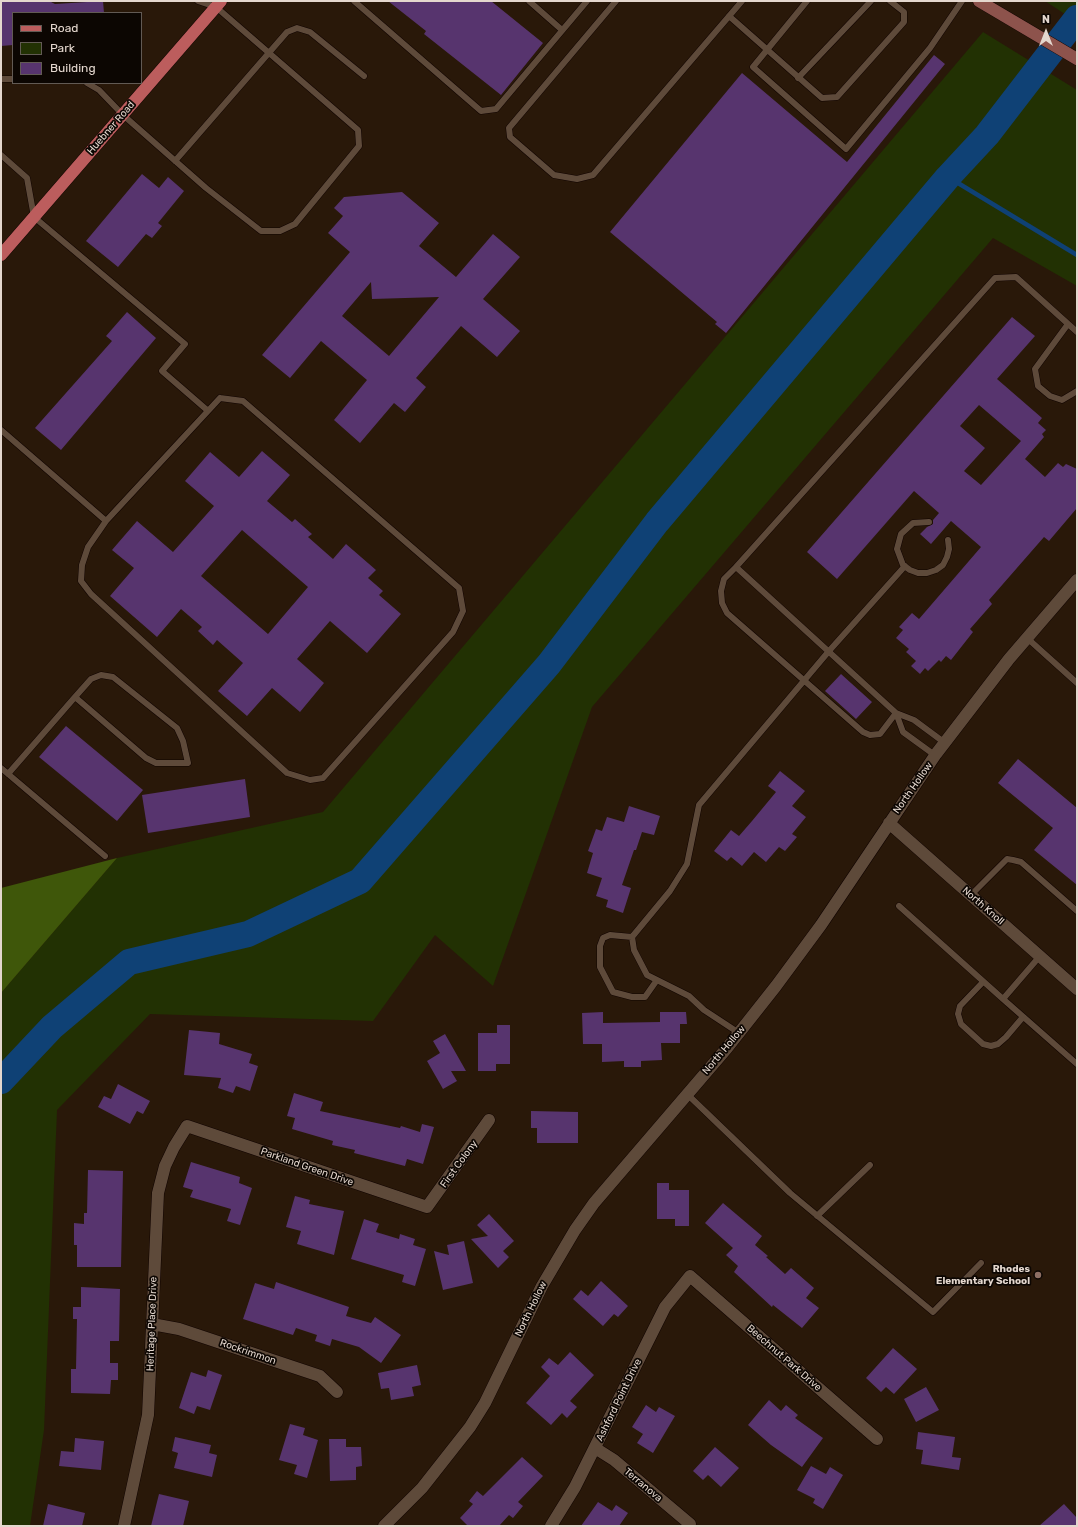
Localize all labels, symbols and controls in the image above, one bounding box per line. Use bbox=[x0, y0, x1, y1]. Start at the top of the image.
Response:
legend bbox=[12, 12, 142, 84]
north arrow bbox=[1026, 12, 1066, 52]
text: N bbox=[1042, 13, 1050, 26]
text: Road bbox=[50, 21, 78, 35]
text: Park bbox=[50, 41, 75, 55]
text: Building bbox=[50, 61, 96, 75]
street label: Huebner Road bbox=[85, 99, 137, 157]
street label: North Hollow bbox=[891, 760, 935, 816]
street label: North Knoll bbox=[960, 885, 1006, 927]
street label: North Hollow bbox=[700, 1023, 748, 1077]
street label: First Colony bbox=[438, 1138, 480, 1190]
street label: Parkland Green Drive bbox=[259, 1145, 355, 1189]
place label: Rhodes Elementary School bbox=[936, 1263, 1030, 1286]
marker: Rhodes Elementary School bbox=[1033, 1270, 1043, 1280]
street label: Heritage Place Drive bbox=[144, 1277, 160, 1371]
street label: North Hollow bbox=[512, 1279, 550, 1339]
street label: Beechnut Park Drive bbox=[744, 1322, 824, 1394]
street label: Rockrimmon bbox=[218, 1337, 278, 1367]
street label: Ashford Point Drive bbox=[594, 1357, 644, 1443]
street label: Terranova bbox=[622, 1466, 664, 1504]

